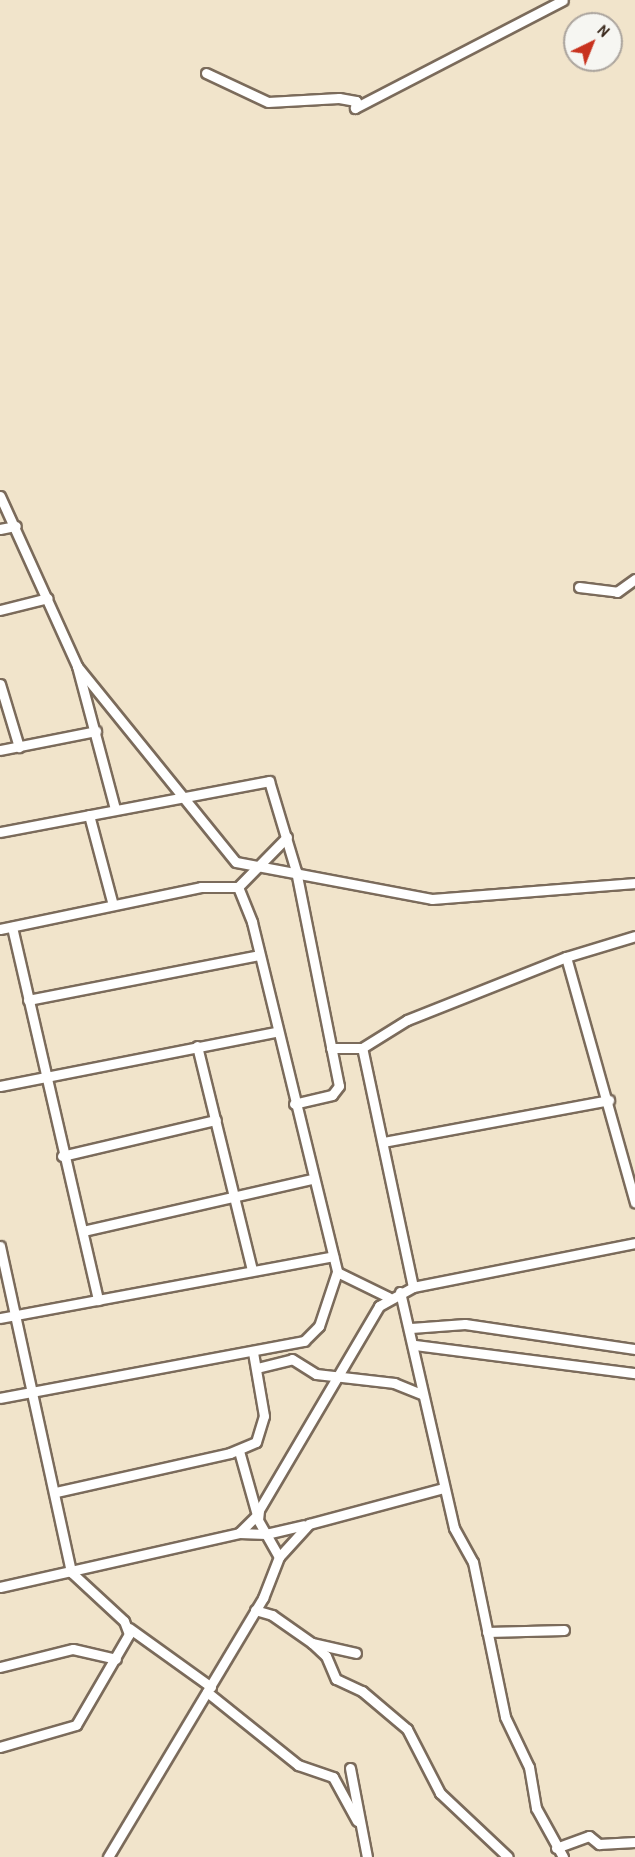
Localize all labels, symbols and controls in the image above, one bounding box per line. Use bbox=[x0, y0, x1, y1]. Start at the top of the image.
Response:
north arrow bbox=[563, 12, 623, 72]
text: N bbox=[593, 19, 615, 41]

